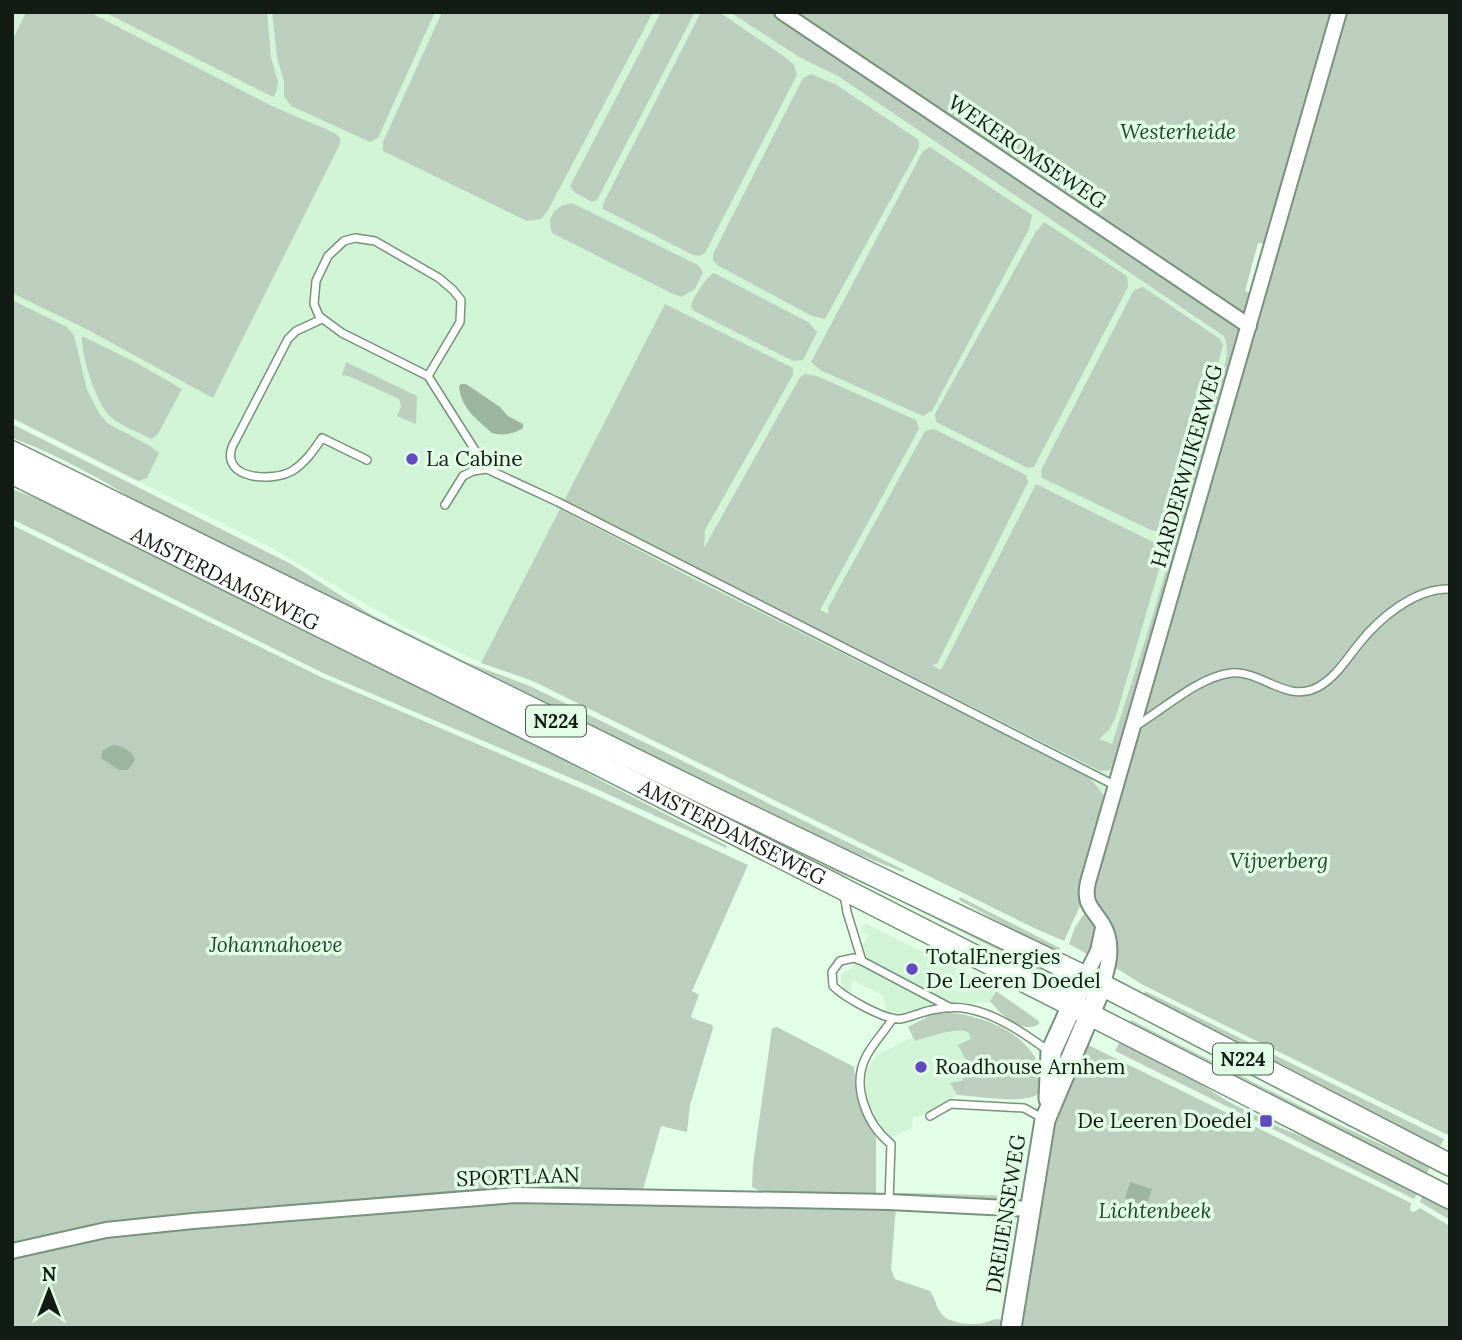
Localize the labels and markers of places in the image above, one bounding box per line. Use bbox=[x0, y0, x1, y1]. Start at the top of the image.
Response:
place label: La Cabine bbox=[426, 445, 523, 472]
marker: La Cabine bbox=[404, 451, 420, 467]
place label: TotalEnergies De Leeren Doedel bbox=[926, 943, 1101, 994]
marker: TotalEnergies De Leeren Doedel bbox=[904, 961, 920, 977]
place label: Roadhouse Arnhem bbox=[935, 1053, 1126, 1080]
marker: Roadhouse Arnhem bbox=[913, 1059, 929, 1075]
place label: De Leeren Doedel bbox=[1077, 1107, 1252, 1134]
marker: De Leeren Doedel bbox=[1258, 1113, 1274, 1129]

